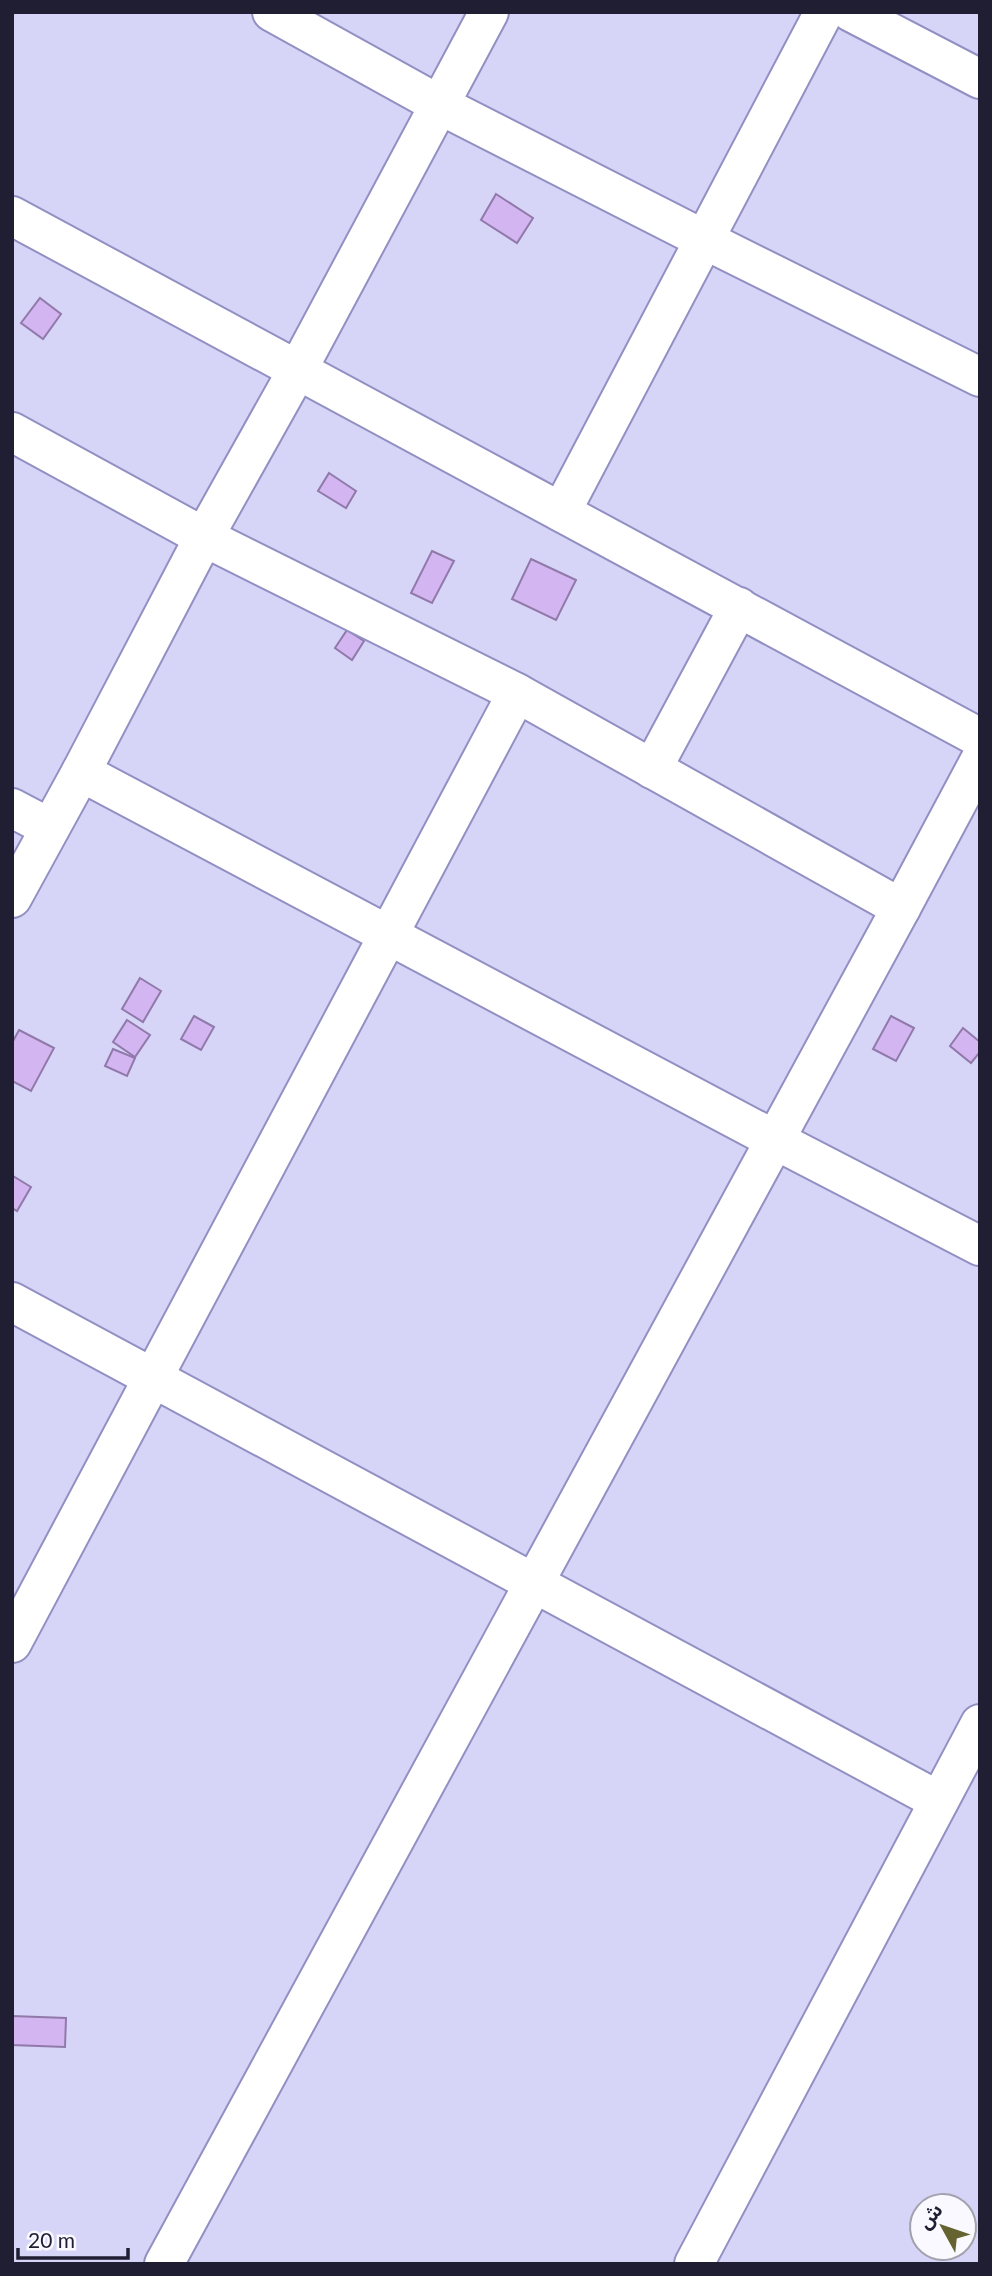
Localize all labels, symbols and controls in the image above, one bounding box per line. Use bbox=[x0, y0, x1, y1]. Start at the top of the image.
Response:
north arrow bbox=[908, 2192, 978, 2262]
text: ش bbox=[912, 2198, 947, 2233]
scale bar bbox=[18, 2216, 128, 2260]
text: 20 m bbox=[28, 2227, 75, 2252]

